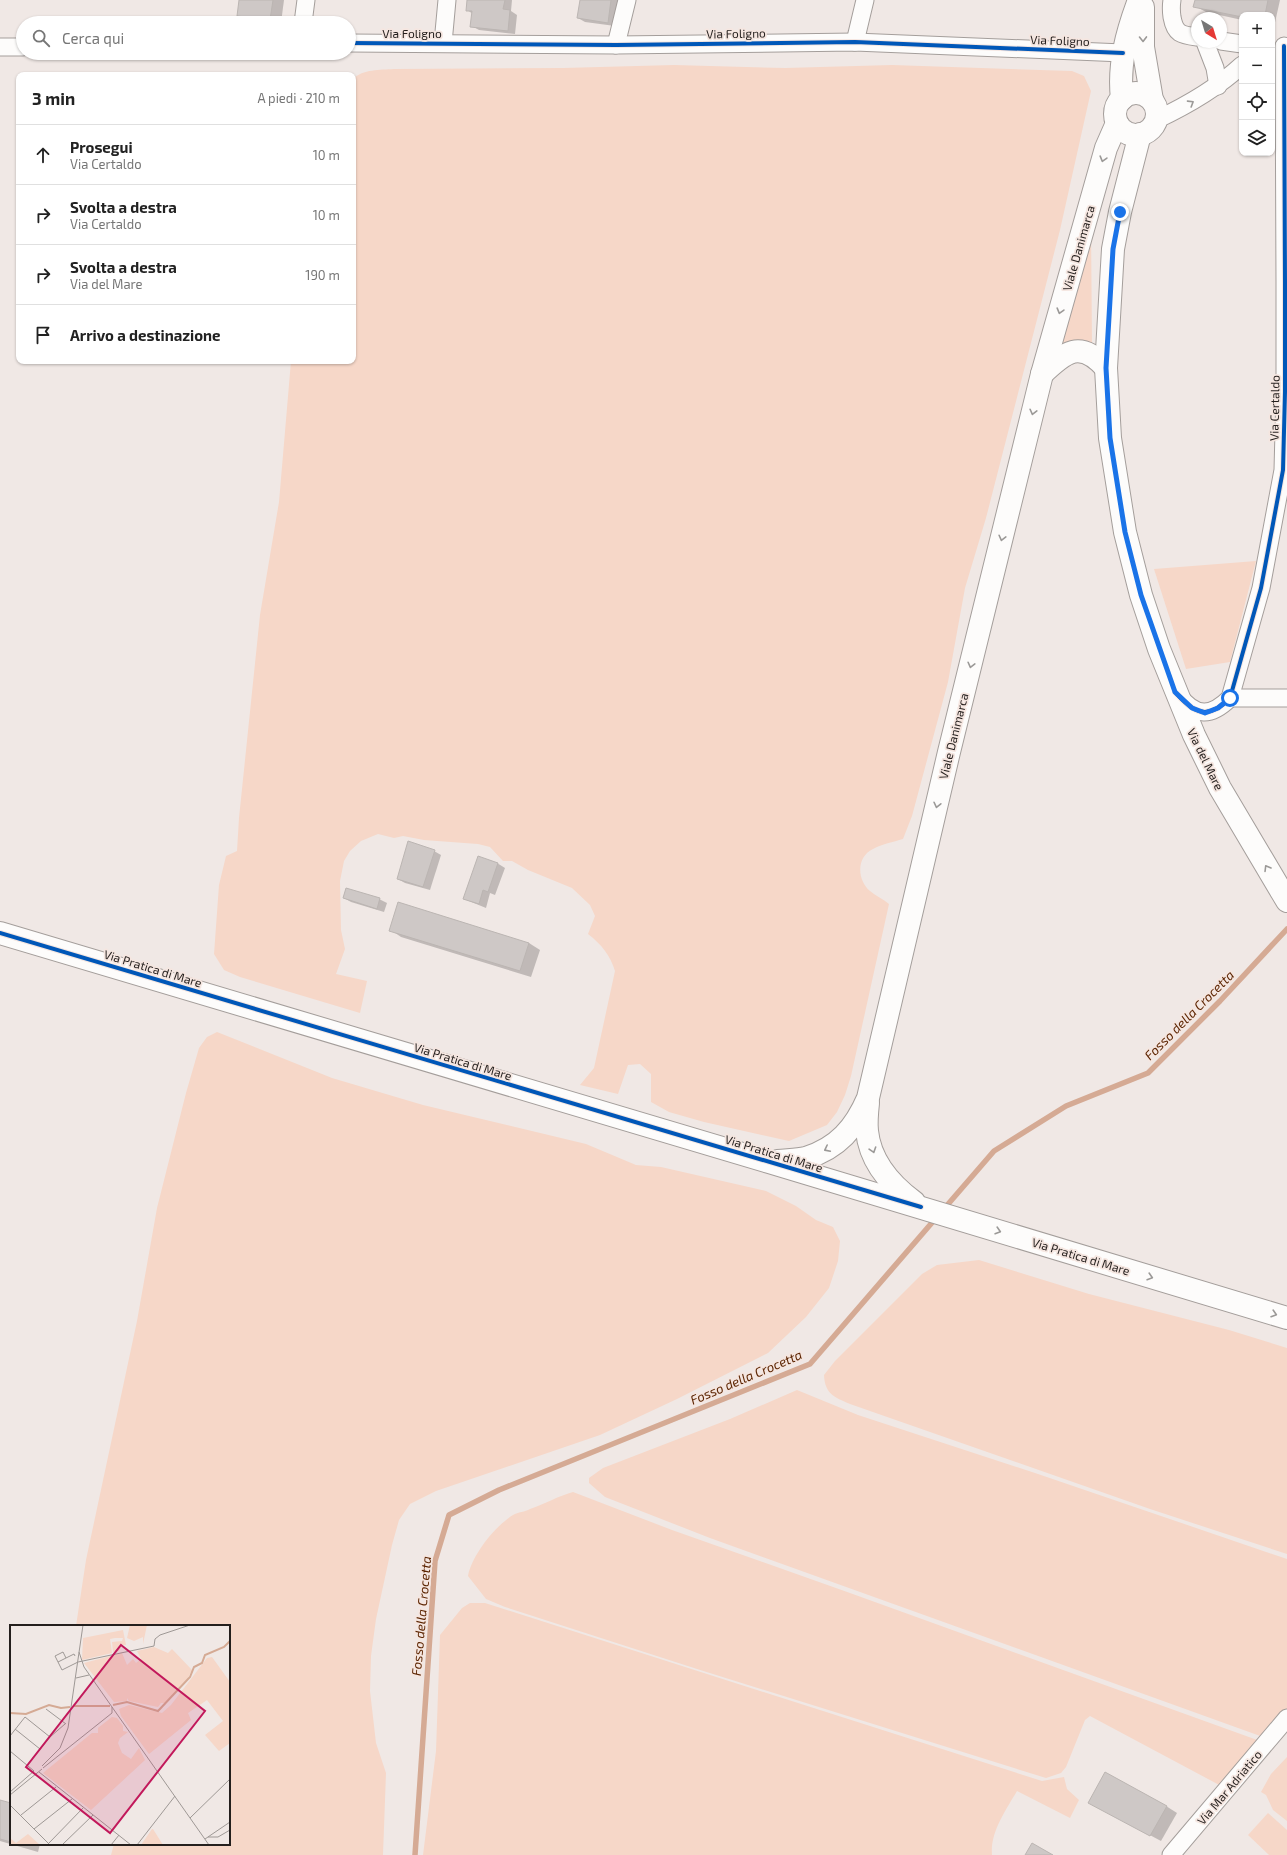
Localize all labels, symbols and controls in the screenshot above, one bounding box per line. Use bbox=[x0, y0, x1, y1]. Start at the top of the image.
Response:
north arrow bbox=[1191, 12, 1227, 48]
map controls bbox=[1239, 12, 1275, 156]
button: + bbox=[1239, 12, 1275, 48]
search box bbox=[16, 16, 356, 60]
street label: Via Foligno bbox=[706, 25, 766, 41]
street label: Via Foligno bbox=[382, 26, 442, 40]
icon: search bbox=[30, 27, 52, 49]
text: Cerca qui bbox=[62, 29, 124, 47]
street label: Via Foligno bbox=[1030, 32, 1090, 48]
one-way arrow bbox=[1139, 36, 1147, 42]
button: − bbox=[1239, 48, 1275, 84]
button: locate bbox=[1239, 84, 1275, 120]
text: 3 min bbox=[32, 88, 75, 108]
text: A piedi · 210 m bbox=[257, 90, 340, 106]
one-way arrow bbox=[1187, 100, 1194, 108]
button: layers bbox=[1239, 120, 1275, 156]
text: Prosegui bbox=[70, 138, 133, 156]
icon: ahead bbox=[32, 144, 54, 166]
text: 10 m bbox=[313, 147, 340, 163]
text: Via Certaldo bbox=[70, 156, 142, 172]
one-way arrow bbox=[1099, 156, 1108, 163]
text: Svolta a destra bbox=[70, 198, 177, 216]
route end bbox=[1111, 203, 1129, 221]
icon: right bbox=[32, 204, 54, 226]
street label: Viale Danimarca bbox=[1059, 204, 1097, 292]
text: 10 m bbox=[313, 207, 340, 223]
text: Via Certaldo bbox=[70, 216, 142, 232]
text: Svolta a destra bbox=[70, 258, 177, 276]
icon: right bbox=[32, 264, 54, 286]
text: 190 m bbox=[305, 267, 340, 283]
text: Via del Mare bbox=[70, 276, 143, 292]
one-way arrow bbox=[1056, 308, 1065, 315]
icon: arrive bbox=[32, 324, 54, 346]
text: Arrivo a destinazione bbox=[70, 326, 221, 344]
street label: Via Certaldo bbox=[1266, 375, 1282, 441]
one-way arrow bbox=[1029, 409, 1037, 415]
one-way arrow bbox=[998, 535, 1006, 542]
one-way arrow bbox=[967, 662, 975, 668]
route start bbox=[1221, 689, 1239, 707]
street label: Viale Danimarca bbox=[936, 691, 970, 781]
street label: Via del Mare bbox=[1185, 726, 1227, 792]
one-way arrow bbox=[933, 802, 941, 808]
one-way arrow bbox=[1265, 865, 1272, 872]
street label: Via Pratica di Mare bbox=[102, 946, 204, 990]
water label: Fosso della Crocetta bbox=[1141, 967, 1237, 1063]
street label: Via Pratica di Mare bbox=[412, 1039, 514, 1083]
street label: Via Pratica di Mare bbox=[723, 1131, 825, 1175]
one-way arrow bbox=[823, 1144, 831, 1152]
one-way arrow bbox=[868, 1147, 877, 1154]
one-way arrow bbox=[995, 1226, 1002, 1235]
street label: Via Pratica di Mare bbox=[1030, 1234, 1132, 1278]
one-way arrow bbox=[1146, 1272, 1153, 1281]
one-way arrow bbox=[1270, 1309, 1277, 1318]
water label: Fosso della Crocetta bbox=[688, 1346, 804, 1408]
water label: Fosso della Crocetta bbox=[408, 1555, 434, 1677]
inset map bbox=[10, 1625, 230, 1845]
street label: Via Mar Adriatico bbox=[1194, 1747, 1264, 1827]

